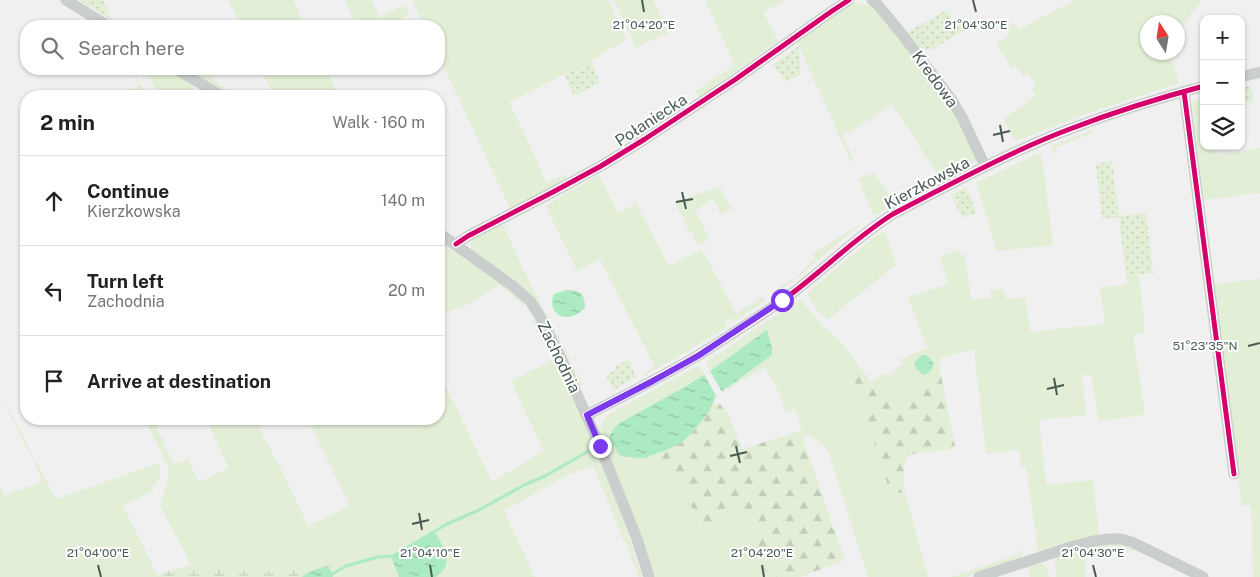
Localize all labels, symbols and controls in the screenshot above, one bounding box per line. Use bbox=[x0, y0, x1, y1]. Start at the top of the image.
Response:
north arrow bbox=[1140, 15, 1185, 60]
map controls bbox=[1200, 15, 1245, 150]
button: + bbox=[1200, 15, 1245, 60]
text: 21°04'20"E bbox=[613, 18, 675, 32]
text: 21°04'30"E bbox=[945, 18, 1007, 32]
search box bbox=[20, 20, 445, 75]
icon: search bbox=[38, 34, 66, 62]
text: Search here bbox=[78, 37, 185, 59]
street label: Kredowa bbox=[908, 47, 962, 111]
button: − bbox=[1200, 60, 1245, 105]
street label: Połaniecka bbox=[612, 90, 690, 150]
button: layers bbox=[1200, 105, 1245, 150]
text: 2 min bbox=[40, 110, 95, 135]
text: Walk · 160 m bbox=[333, 113, 425, 132]
street label: Kierzkowska bbox=[881, 153, 973, 213]
text: Continue bbox=[87, 180, 169, 202]
icon: ahead bbox=[40, 187, 68, 215]
text: 140 m bbox=[381, 191, 425, 210]
text: Kierzkowska bbox=[87, 202, 181, 221]
text: Turn left bbox=[87, 270, 164, 292]
icon: left bbox=[40, 277, 68, 305]
text: 20 m bbox=[388, 281, 425, 300]
route start bbox=[771, 289, 794, 312]
text: Zachodnia bbox=[87, 292, 165, 311]
street label: Zachodnia bbox=[533, 318, 585, 396]
text: 51°23'35"N bbox=[1172, 339, 1238, 353]
icon: arrive bbox=[40, 367, 68, 395]
text: Arrive at destination bbox=[87, 370, 271, 392]
route end bbox=[589, 435, 612, 458]
text: 21°04'00"E bbox=[67, 546, 129, 560]
text: 21°04'10"E bbox=[400, 546, 460, 560]
text: 21°04'20"E bbox=[731, 546, 793, 560]
text: 21°04'30"E bbox=[1062, 546, 1124, 560]

